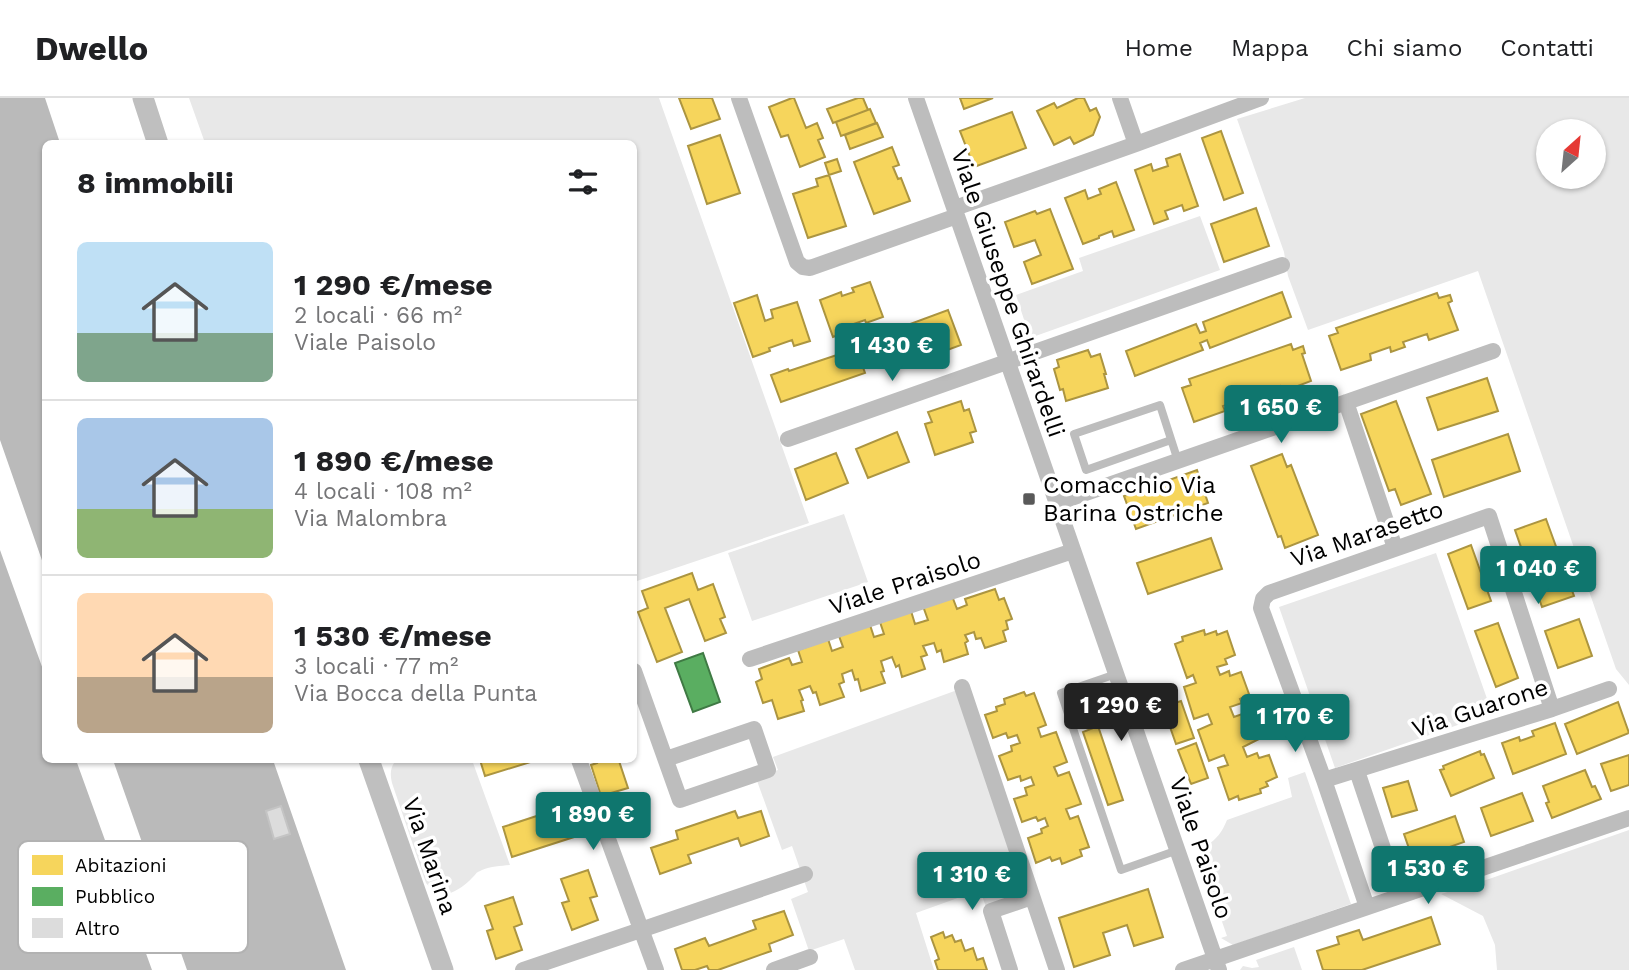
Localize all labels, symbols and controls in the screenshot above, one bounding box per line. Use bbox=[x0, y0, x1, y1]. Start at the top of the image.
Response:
text: Dwello bbox=[35, 29, 148, 68]
text: Home bbox=[1124, 34, 1193, 62]
text: Mappa bbox=[1231, 34, 1309, 62]
text: Chi siamo bbox=[1347, 34, 1462, 62]
text: Contatti bbox=[1500, 34, 1594, 62]
north arrow bbox=[1536, 119, 1606, 189]
map controls bbox=[1536, 119, 1606, 189]
street label: Viale Giuseppe Ghirardelli bbox=[945, 145, 1071, 441]
icon: filters bbox=[564, 163, 602, 201]
text: 8 immobili bbox=[77, 165, 234, 200]
text: 1 290 €/mese bbox=[294, 267, 493, 302]
icon: home bbox=[133, 270, 217, 354]
text: 2 locali · 66 m² bbox=[294, 302, 462, 329]
pin: 1 430 € bbox=[827, 324, 957, 383]
text: Viale Paisolo bbox=[294, 329, 436, 356]
text: 1 430 € bbox=[851, 332, 933, 359]
pin: 1 650 € bbox=[1216, 386, 1346, 445]
text: 1 650 € bbox=[1240, 394, 1322, 421]
text: 1 890 €/mese bbox=[294, 443, 494, 478]
icon: home bbox=[133, 446, 217, 530]
place label: Comacchio Via Barina Ostriche bbox=[1043, 471, 1223, 527]
text: 4 locali · 108 m² bbox=[294, 478, 472, 505]
marker: Comacchio Via Barina Ostriche bbox=[1021, 491, 1037, 507]
street label: Via Marasetto bbox=[1287, 495, 1447, 573]
text: Via Malombra bbox=[294, 505, 447, 532]
street label: Viale Praisolo bbox=[826, 545, 984, 621]
pin: 1 040 € bbox=[1473, 546, 1603, 606]
text: 1 040 € bbox=[1496, 555, 1580, 582]
text: 1 530 €/mese bbox=[294, 618, 492, 653]
icon: home bbox=[133, 621, 217, 705]
text: 3 locali · 77 m² bbox=[294, 653, 458, 680]
street label: Via Guarone bbox=[1408, 673, 1552, 743]
text: Via Bocca della Punta bbox=[294, 680, 537, 707]
pin: 1 290 € bbox=[1056, 684, 1186, 743]
text: 1 290 € bbox=[1080, 692, 1162, 719]
pin: 1 170 € bbox=[1230, 694, 1360, 754]
text: 1 170 € bbox=[1256, 703, 1334, 730]
street label: Viale Paisolo bbox=[1164, 773, 1238, 923]
pin: 1 890 € bbox=[528, 792, 658, 852]
street label: Via Marina bbox=[397, 794, 463, 918]
text: 1 890 € bbox=[552, 801, 634, 828]
legend bbox=[18, 841, 248, 953]
pin: 1 530 € bbox=[1363, 846, 1493, 906]
pin: 1 310 € bbox=[907, 852, 1037, 912]
text: Abitazioni bbox=[75, 854, 167, 877]
text: 1 530 € bbox=[1387, 855, 1469, 882]
text: 1 310 € bbox=[933, 861, 1011, 888]
text: Pubblico bbox=[75, 885, 155, 908]
text: Altro bbox=[75, 917, 120, 940]

